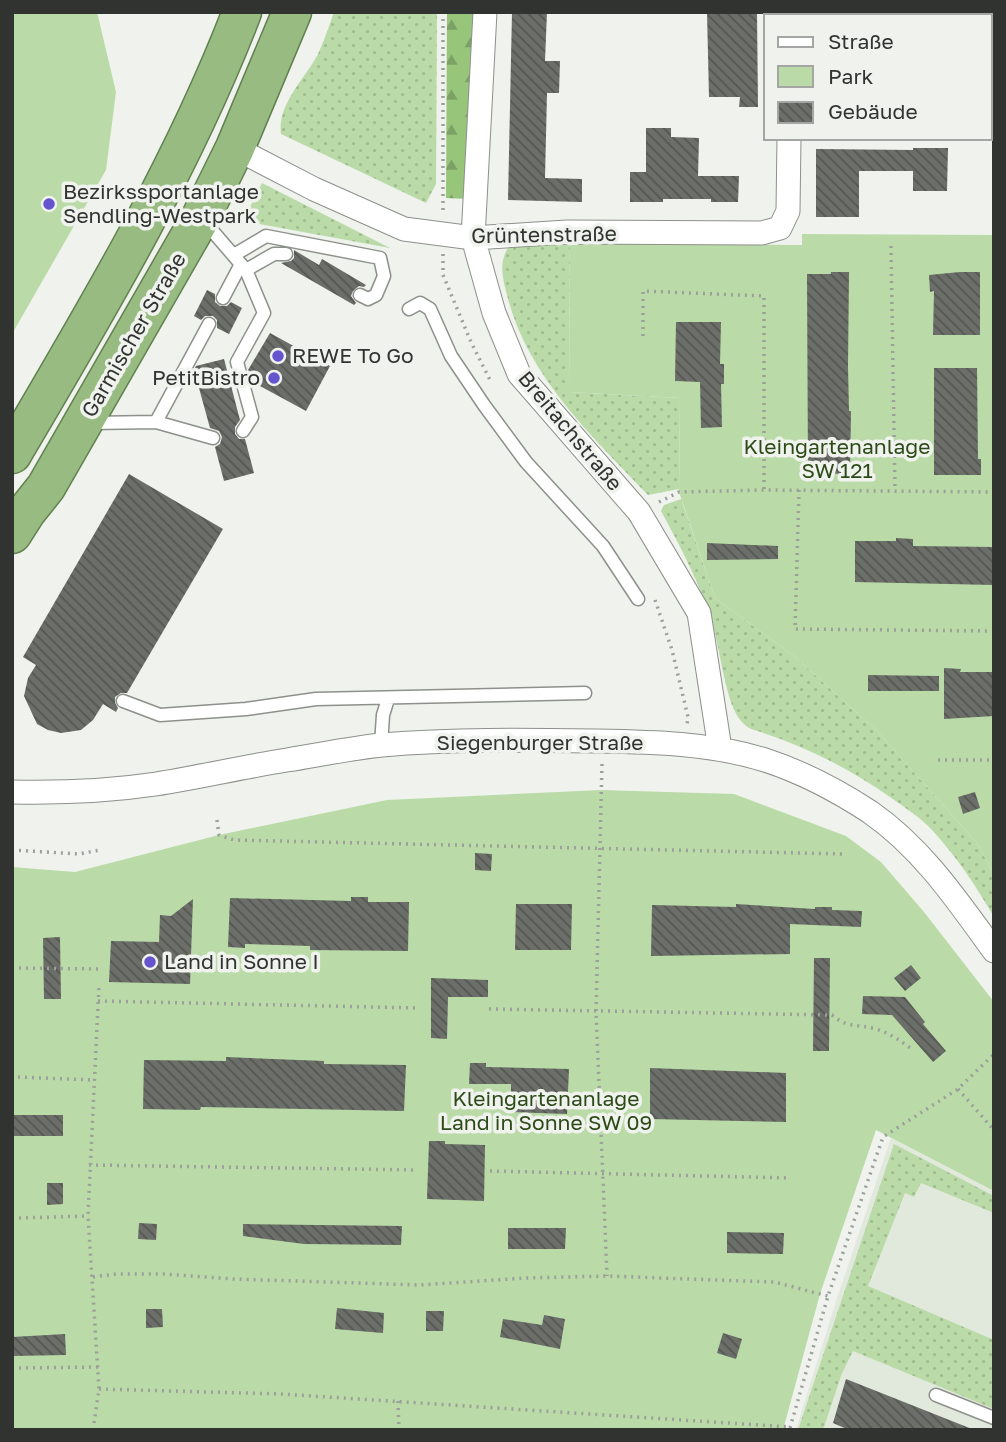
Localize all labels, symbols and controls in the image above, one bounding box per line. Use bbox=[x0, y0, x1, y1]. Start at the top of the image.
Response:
legend bbox=[764, 14, 992, 140]
text: Straße bbox=[828, 28, 894, 54]
text: Park bbox=[828, 63, 874, 89]
text: Gebäude bbox=[828, 98, 918, 124]
place label: Bezirkssportanlage Sendling-Westpark bbox=[63, 178, 259, 228]
marker: Bezirkssportanlage Sendling-Westpark bbox=[41, 196, 57, 212]
street label: Grüntenstraße bbox=[471, 220, 617, 248]
street label: Garmischer Straße bbox=[75, 248, 191, 421]
place label: REWE To Go bbox=[292, 342, 414, 368]
marker: REWE To Go bbox=[270, 348, 286, 364]
place label: PetitBistro bbox=[152, 364, 260, 390]
street label: Breitachstraße bbox=[513, 365, 628, 495]
marker: PetitBistro bbox=[266, 370, 282, 386]
park label: Kleingartenanlage SW 121 bbox=[744, 433, 930, 483]
street label: Siegenburger Straße bbox=[436, 729, 644, 755]
place label: Land in Sonne I bbox=[164, 948, 319, 974]
marker: Land in Sonne I bbox=[142, 954, 158, 970]
park label: Kleingartenanlage Land in Sonne SW 09 bbox=[440, 1085, 652, 1135]

